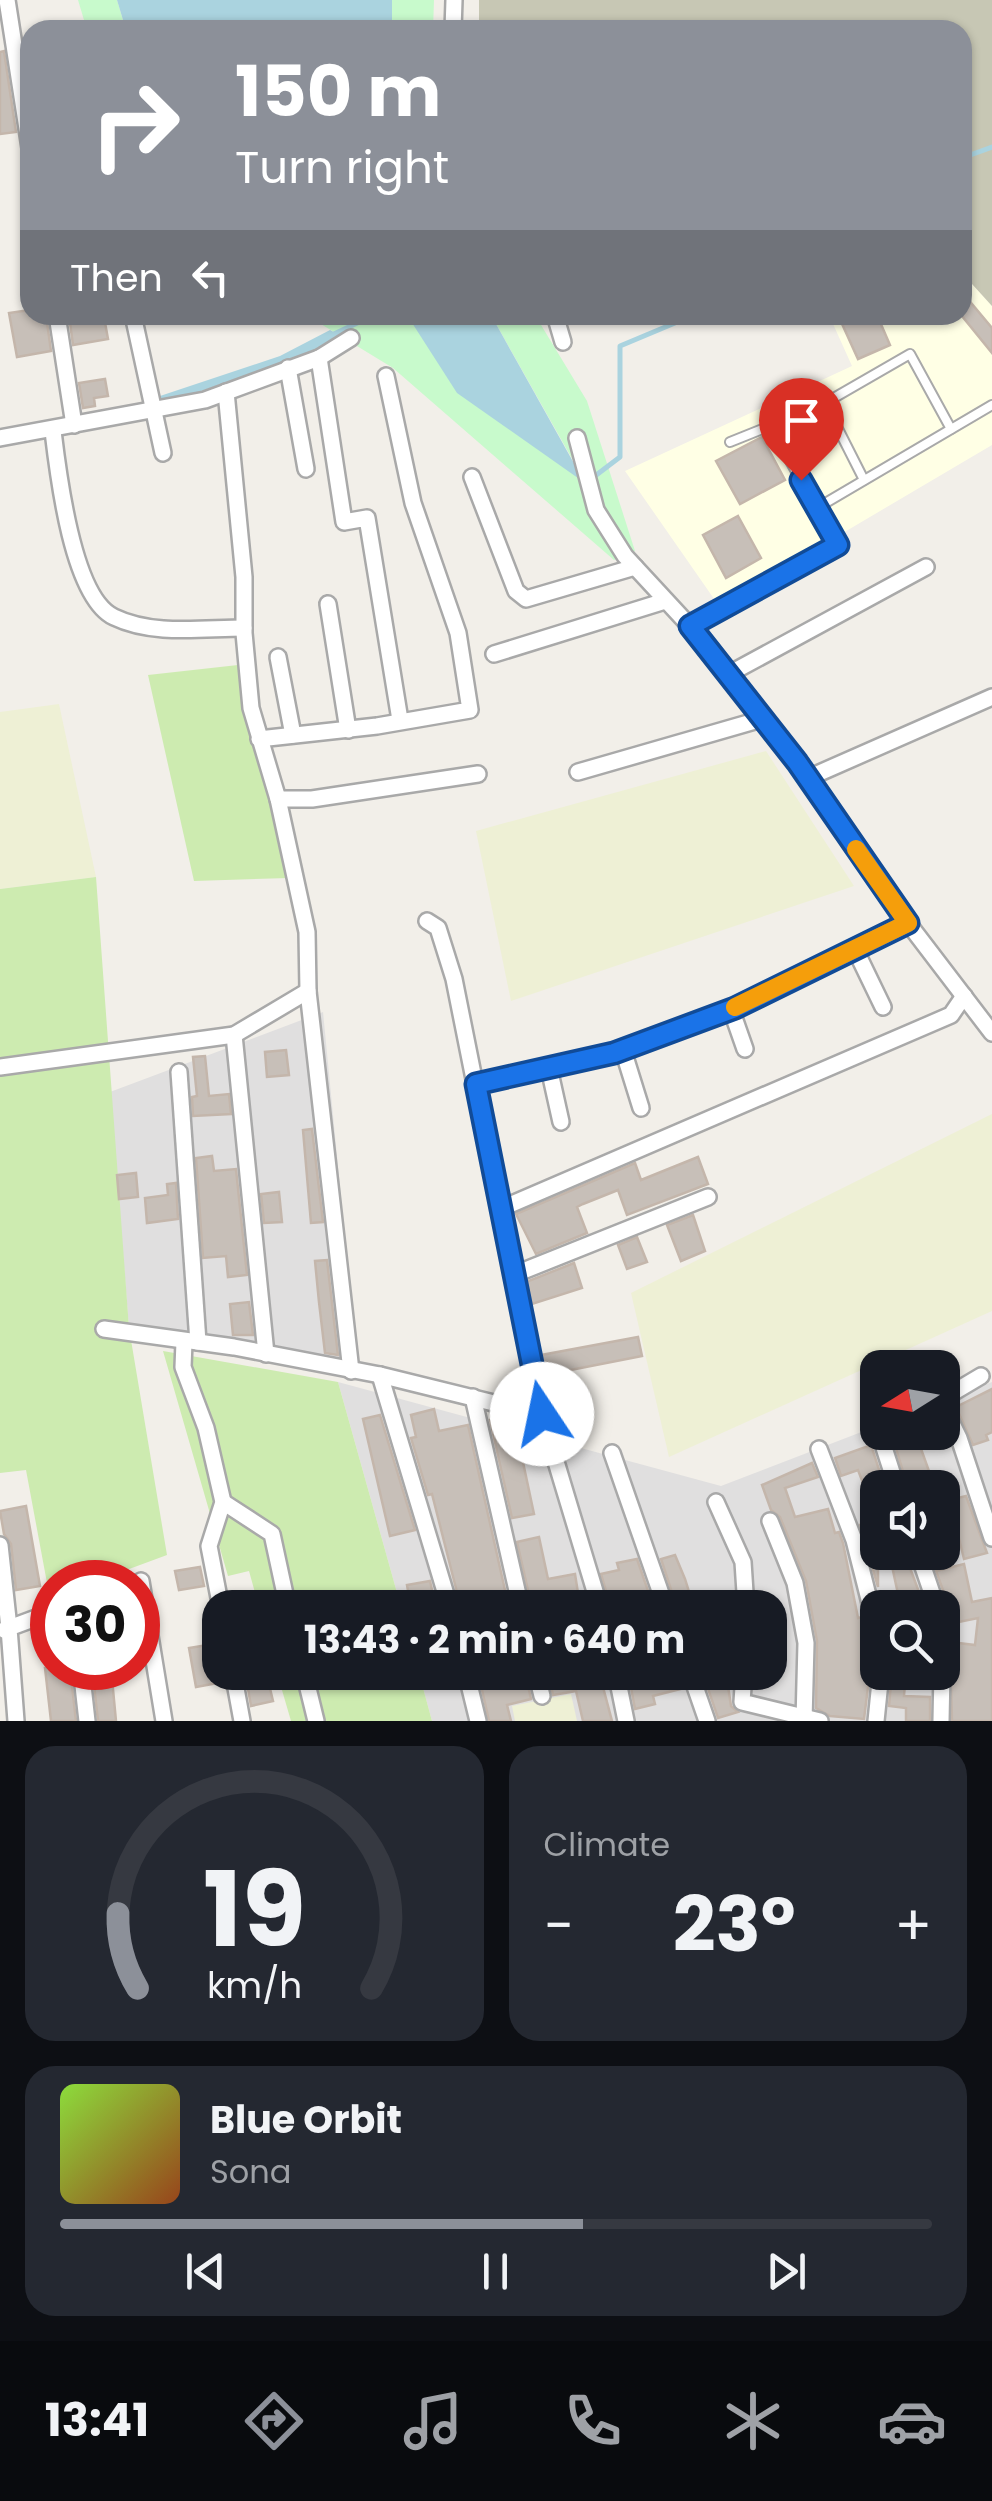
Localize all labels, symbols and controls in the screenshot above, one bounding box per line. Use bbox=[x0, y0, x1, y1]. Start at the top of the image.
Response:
text: 150 m bbox=[235, 42, 441, 141]
icon: right bbox=[70, 60, 200, 190]
text: Turn right bbox=[235, 136, 449, 199]
icon: left bbox=[183, 250, 238, 305]
text: Then bbox=[70, 251, 163, 304]
pin bbox=[759, 378, 844, 481]
icon: arrive bbox=[774, 393, 829, 448]
north arrow bbox=[860, 1350, 960, 1450]
map controls bbox=[860, 1350, 960, 1690]
position arrow bbox=[490, 1362, 594, 1466]
button: sound bbox=[860, 1470, 960, 1570]
speed limit sign: 30 bbox=[30, 1560, 160, 1690]
button: search bbox=[860, 1590, 960, 1690]
text: 13:43 · 2 min · 640 m bbox=[304, 1613, 685, 1666]
text: Climate bbox=[544, 1822, 670, 1867]
text: 19 bbox=[203, 1837, 306, 1982]
text: 23° bbox=[673, 1872, 796, 1977]
text: − bbox=[544, 1887, 574, 1964]
text: + bbox=[894, 1887, 932, 1964]
text: km/h bbox=[207, 1960, 302, 2011]
text: Blue Orbit bbox=[210, 2093, 402, 2146]
text: Sona bbox=[210, 2149, 291, 2194]
icon: previous bbox=[178, 2244, 233, 2299]
icon: pause bbox=[468, 2244, 523, 2299]
icon: next bbox=[759, 2244, 814, 2299]
icon: directions bbox=[239, 2386, 309, 2456]
icon: music bbox=[398, 2386, 468, 2456]
icon: phone bbox=[558, 2386, 628, 2456]
icon: climate bbox=[718, 2386, 788, 2456]
icon: car bbox=[877, 2386, 947, 2456]
text: 13:41 bbox=[45, 2389, 149, 2452]

